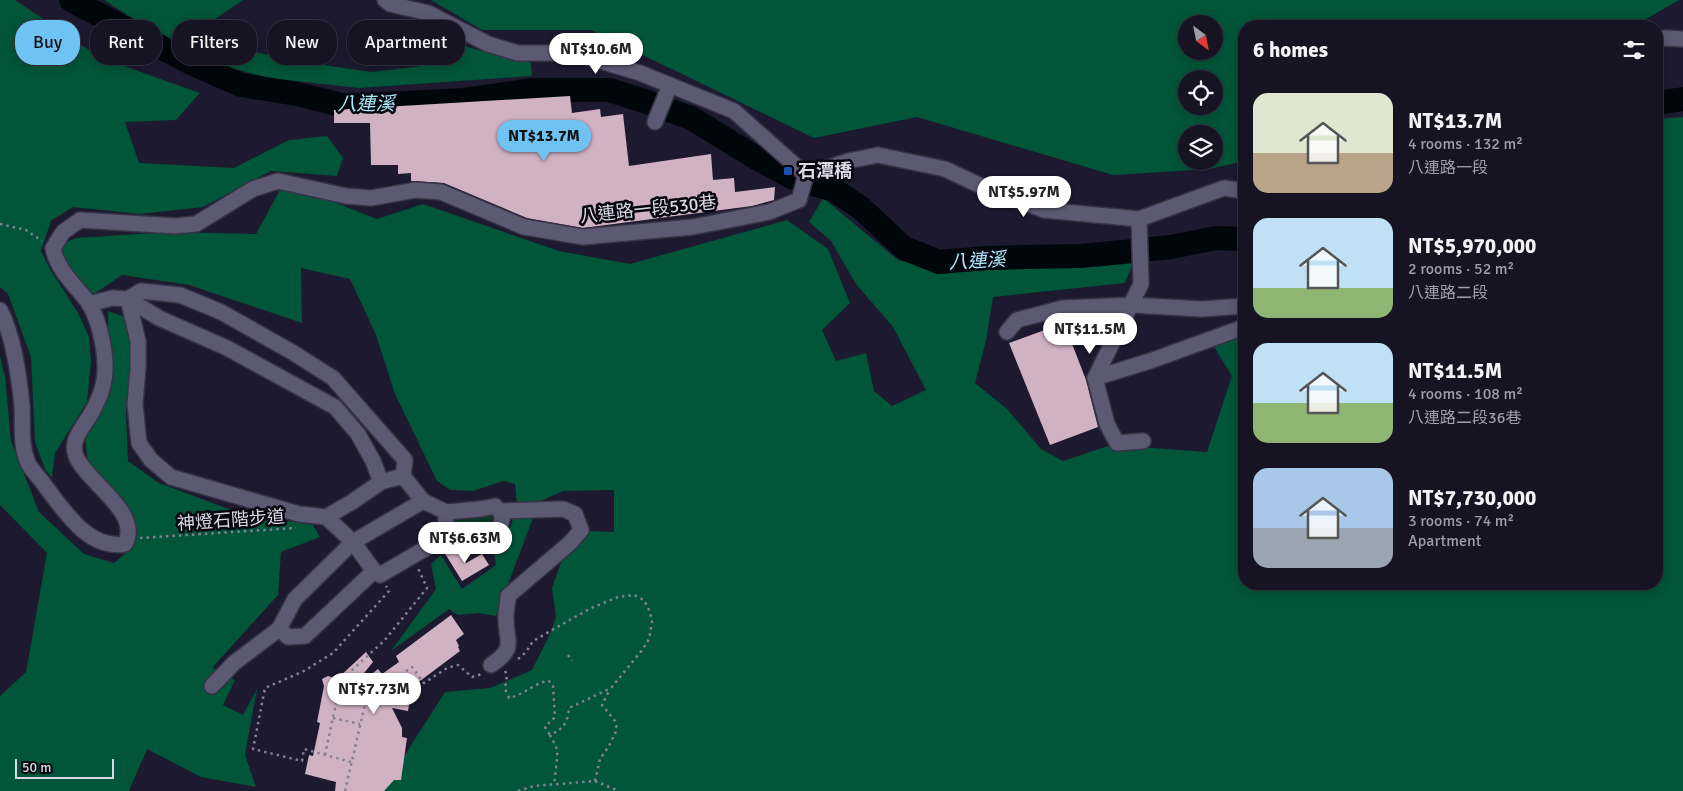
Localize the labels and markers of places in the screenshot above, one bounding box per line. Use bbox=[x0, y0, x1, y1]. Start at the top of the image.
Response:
pin: NT$10.6M bbox=[544, 32, 648, 75]
pin: NT$13.7M bbox=[492, 120, 596, 162]
place label: 石潭橋 bbox=[798, 160, 852, 182]
marker: 石潭橋 bbox=[782, 165, 794, 177]
pin: NT$5.97M bbox=[972, 176, 1076, 218]
pin: NT$11.5M bbox=[1038, 312, 1142, 355]
pin: NT$6.63M bbox=[413, 522, 517, 564]
pin: NT$7.73M bbox=[322, 672, 426, 715]

